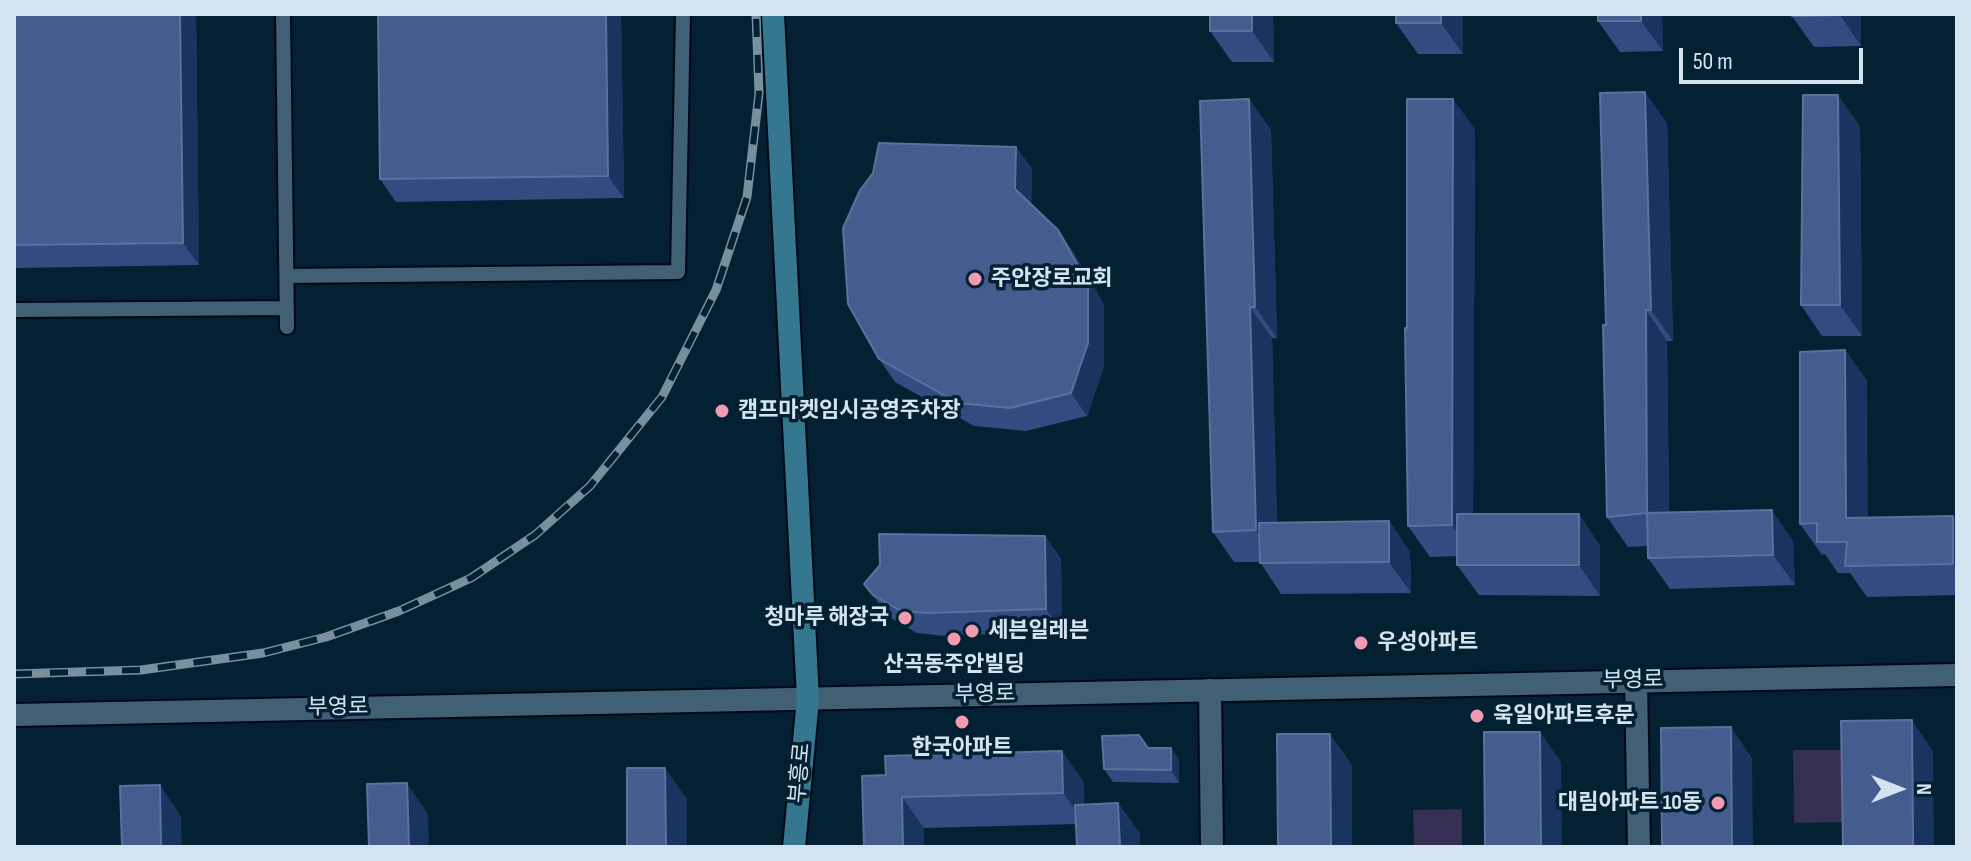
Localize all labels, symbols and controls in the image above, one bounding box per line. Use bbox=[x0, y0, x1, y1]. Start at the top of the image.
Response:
scale bar bbox=[1683, 32, 1867, 82]
text: 50 m bbox=[1693, 47, 1733, 76]
place label: 주안장로교회 bbox=[991, 266, 1112, 292]
marker: 주안장로교회 bbox=[966, 270, 984, 288]
place label: 캠프마켓임시공영주차장 bbox=[738, 398, 961, 424]
marker: 캠프마켓임시공영주차장 bbox=[713, 402, 731, 420]
place label: 청마루 해장국 bbox=[764, 605, 889, 631]
marker: 청마루 해장국 bbox=[896, 609, 914, 627]
place label: 세븐일레븐 bbox=[988, 618, 1089, 644]
marker: 세븐일레븐 bbox=[963, 622, 981, 640]
marker: 산곡동주안빌딩 bbox=[945, 630, 963, 648]
place label: 우성아파트 bbox=[1377, 630, 1478, 656]
marker: 우성아파트 bbox=[1352, 634, 1370, 652]
place label: 산곡동주안빌딩 bbox=[883, 652, 1025, 678]
street label: 부영로 bbox=[1602, 667, 1664, 695]
street label: 부영로 bbox=[954, 681, 1016, 709]
street label: 부영로 bbox=[307, 694, 369, 722]
place label: 욱일아파트후문 bbox=[1493, 703, 1635, 729]
marker: 욱일아파트후문 bbox=[1468, 707, 1486, 725]
marker: 한국아파트 bbox=[953, 713, 971, 731]
place label: 한국아파트 bbox=[911, 735, 1013, 761]
street label: 부흥로 bbox=[785, 742, 817, 804]
north arrow bbox=[1859, 749, 1939, 829]
text: N bbox=[1910, 783, 1937, 795]
place label: 대림아파트 10동 bbox=[1558, 790, 1702, 816]
marker: 대림아파트 10동 bbox=[1709, 794, 1727, 812]

